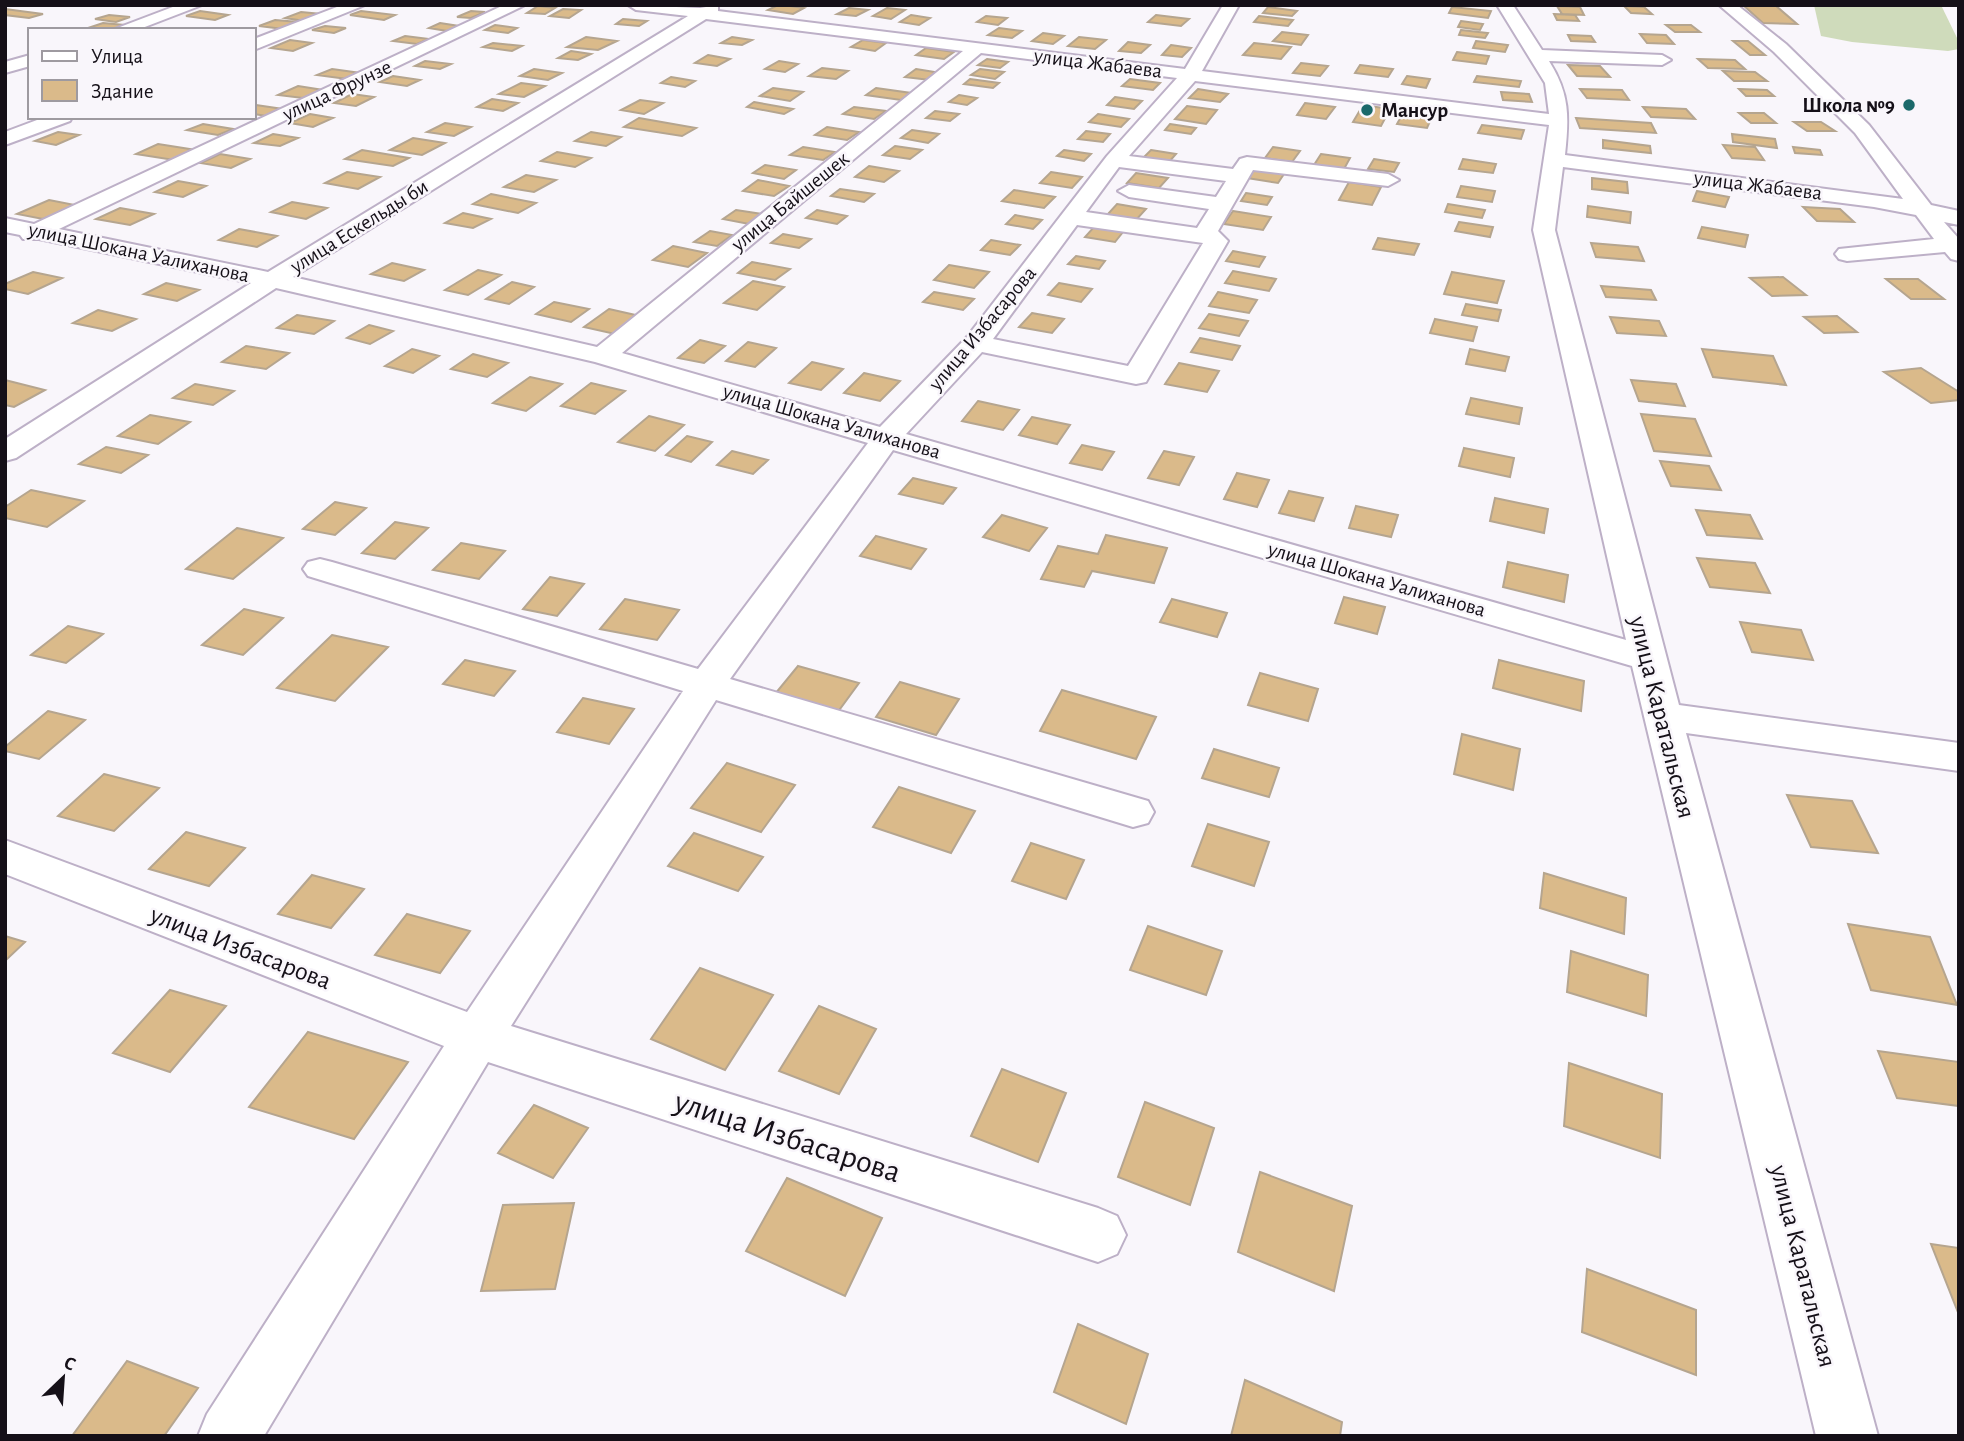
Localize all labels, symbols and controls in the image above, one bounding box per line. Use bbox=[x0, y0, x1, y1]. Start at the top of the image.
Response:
legend bbox=[28, 28, 256, 119]
street label: улица Жабаева bbox=[1032, 45, 1164, 82]
text: Улица bbox=[91, 46, 144, 67]
street label: улица Фрунзе bbox=[279, 56, 395, 125]
text: Здание bbox=[91, 81, 154, 102]
place label: Школа №9 bbox=[1802, 95, 1895, 116]
marker: Школа №9 bbox=[1901, 97, 1917, 113]
place label: Мансур bbox=[1381, 100, 1448, 121]
marker: Мансур bbox=[1359, 102, 1375, 118]
street label: улица Байшешек bbox=[727, 148, 853, 256]
street label: улица Жабаева bbox=[1692, 167, 1824, 204]
street label: улица Ескельды би bbox=[286, 176, 432, 278]
street label: улица Шокана Уалиханова bbox=[26, 219, 252, 286]
street label: улица Избасарова bbox=[924, 262, 1040, 395]
street label: улица Шокана Уалиханова bbox=[720, 380, 943, 463]
street label: улица Шокана Уалиханова bbox=[1265, 538, 1488, 621]
street label: улица Каратальская bbox=[1624, 613, 1700, 821]
street label: улица Избасарова bbox=[146, 901, 335, 994]
street label: улица Избасарова bbox=[670, 1085, 905, 1189]
street label: улица Каратальская bbox=[1765, 1162, 1841, 1370]
north arrow bbox=[28, 1343, 98, 1413]
text: С bbox=[61, 1353, 78, 1375]

